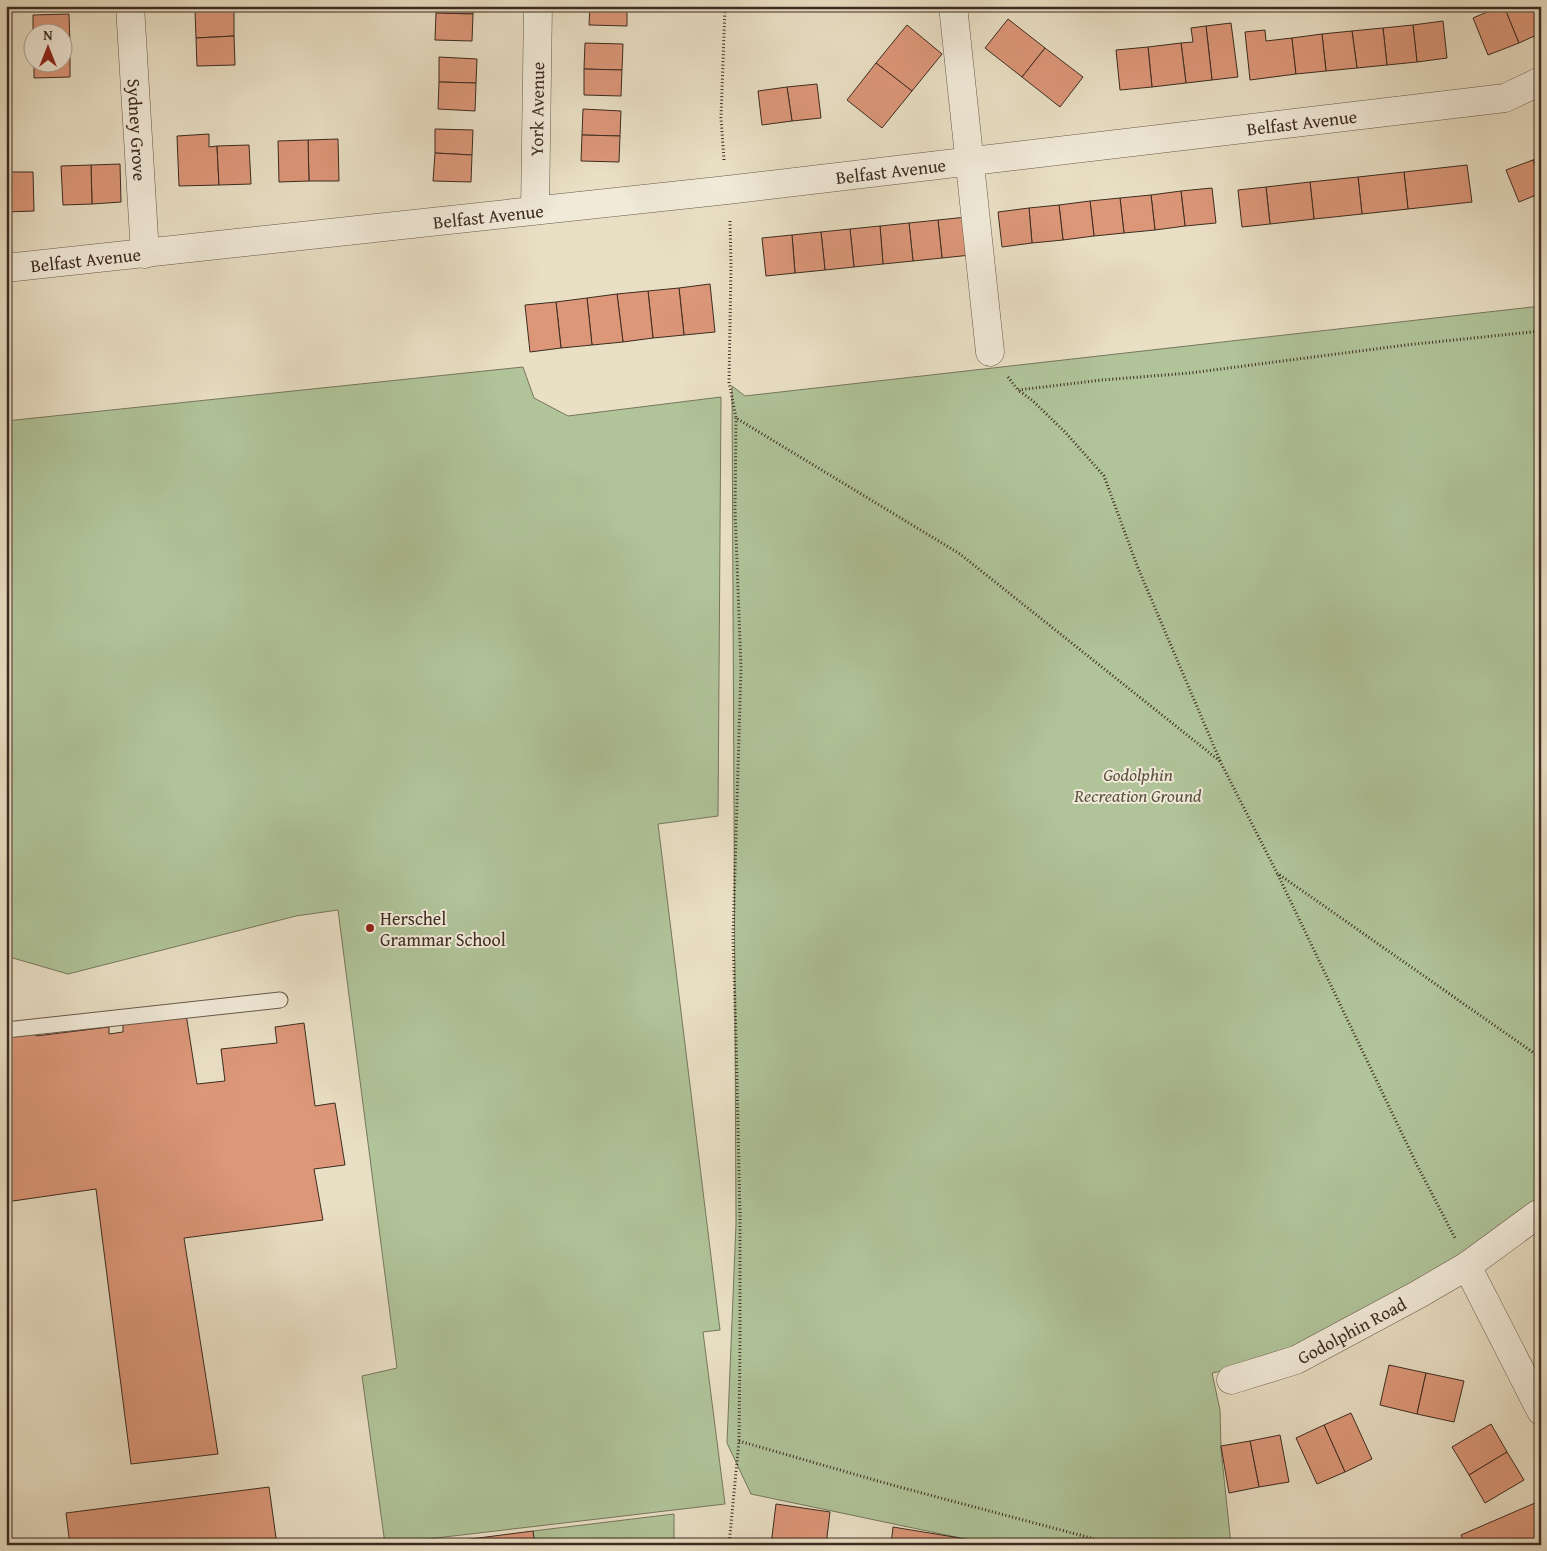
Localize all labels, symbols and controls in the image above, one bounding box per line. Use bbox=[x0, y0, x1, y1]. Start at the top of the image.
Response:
north arrow bbox=[22, 22, 72, 72]
text: N bbox=[43, 25, 53, 45]
street label: York Avenue bbox=[522, 61, 551, 157]
street label: Sydney Grove bbox=[121, 78, 154, 182]
street label: Belfast Avenue bbox=[1245, 102, 1358, 142]
street label: Belfast Avenue bbox=[834, 151, 947, 191]
street label: Belfast Avenue bbox=[432, 196, 545, 235]
street label: Belfast Avenue bbox=[29, 240, 142, 279]
park label: Godolphin Recreation Ground bbox=[1073, 761, 1202, 809]
place label: Herschel Grammar School bbox=[380, 905, 506, 953]
marker: Herschel Grammar School bbox=[364, 922, 376, 934]
street label: Godolphin Road bbox=[1292, 1290, 1411, 1371]

